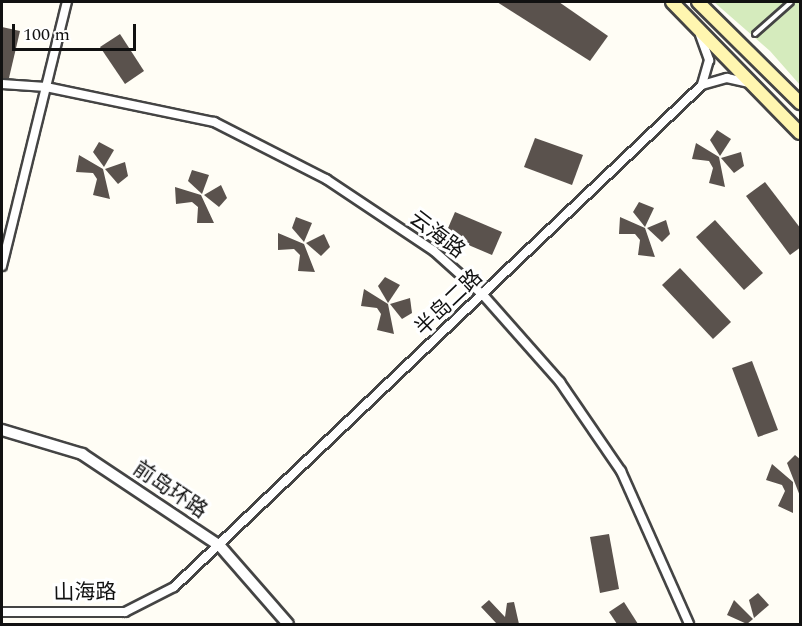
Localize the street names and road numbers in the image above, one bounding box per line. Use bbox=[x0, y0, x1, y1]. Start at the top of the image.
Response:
street label: 云海路 bbox=[404, 206, 470, 264]
street label: 半岛二路 bbox=[410, 265, 488, 341]
street label: 前岛环路 bbox=[128, 456, 212, 524]
street label: 山海路 bbox=[53, 580, 117, 606]

